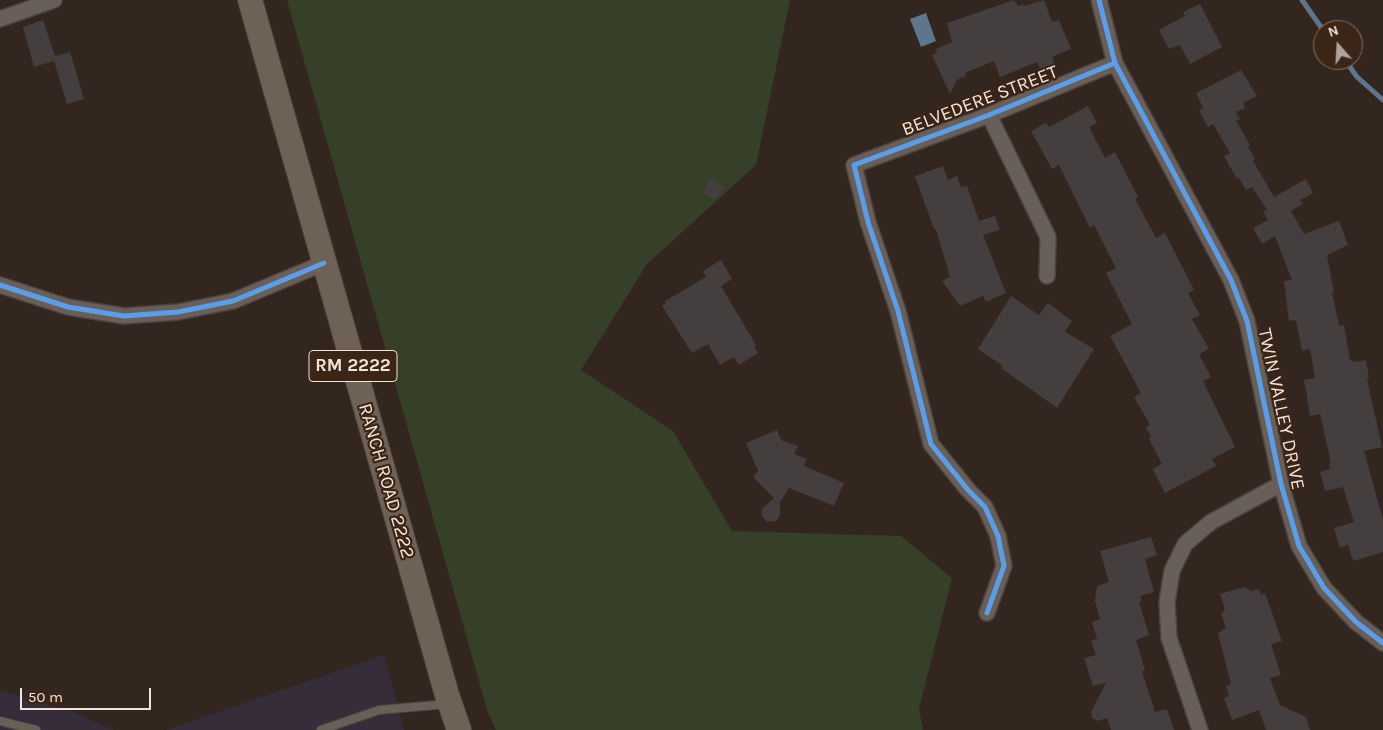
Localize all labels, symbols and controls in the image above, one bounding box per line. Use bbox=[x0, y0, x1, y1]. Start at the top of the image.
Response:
north arrow bbox=[1313, 20, 1363, 70]
text: N bbox=[1326, 22, 1341, 41]
street label: BELVEDERE STREET bbox=[899, 61, 1061, 141]
street label: TWIN VALLEY DRIVE bbox=[1253, 326, 1309, 492]
road number: RM 2222 bbox=[309, 351, 397, 382]
street label: RANCH ROAD 2222 bbox=[353, 401, 419, 561]
scale bar bbox=[22, 678, 154, 710]
text: 50 m bbox=[28, 688, 63, 706]

